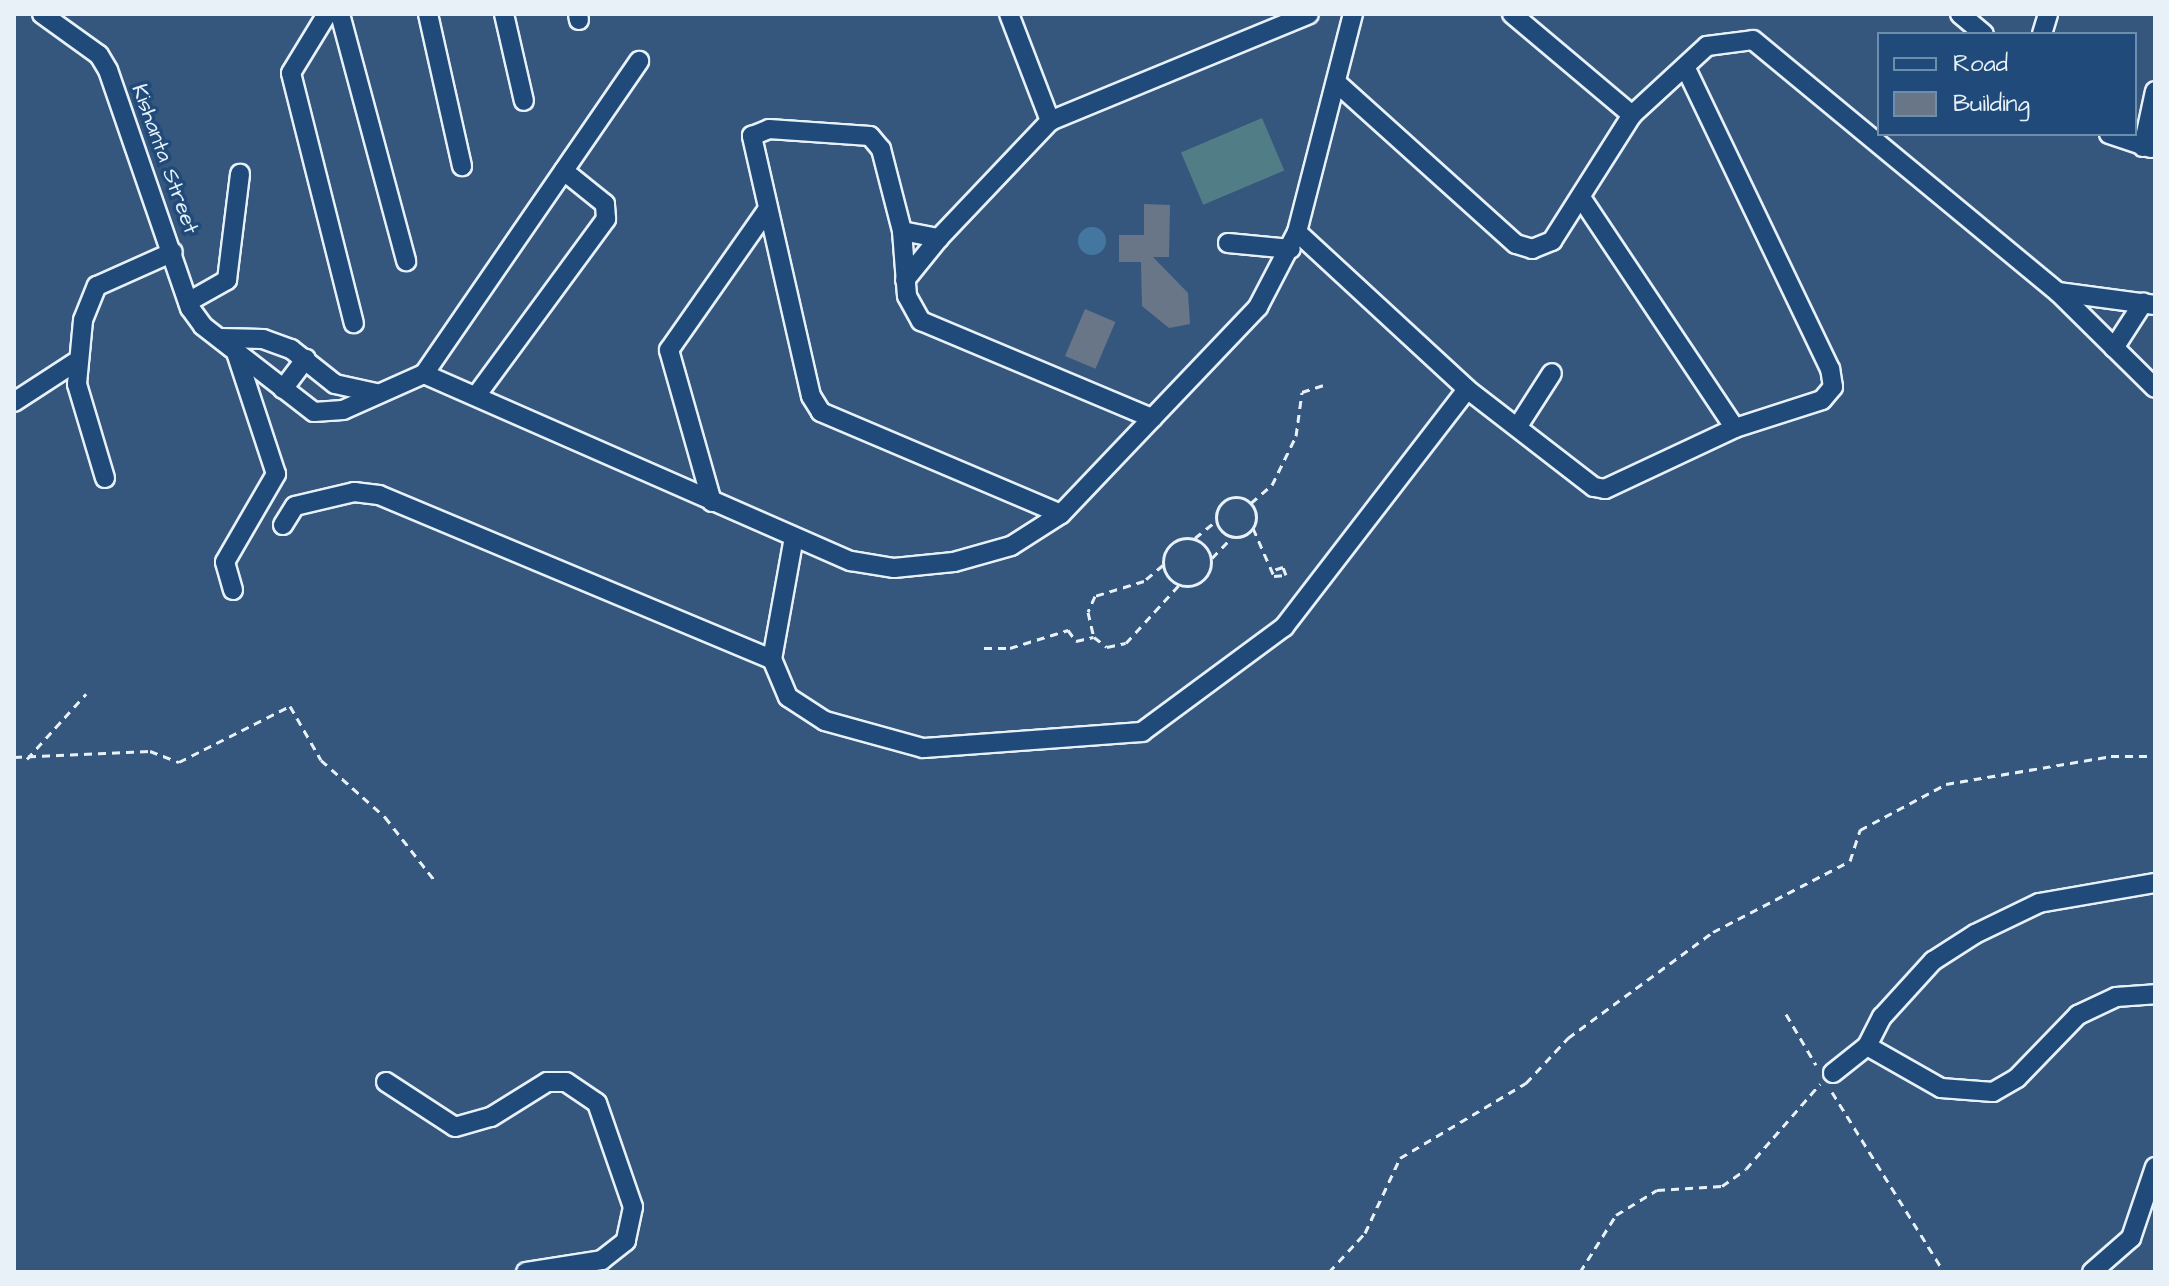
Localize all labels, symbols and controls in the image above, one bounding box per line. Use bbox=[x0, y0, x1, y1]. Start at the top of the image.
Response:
legend bbox=[1877, 32, 2137, 136]
text: Road bbox=[1953, 47, 2008, 81]
street label: Kishanta Street bbox=[126, 80, 204, 238]
text: Building bbox=[1953, 87, 2030, 121]

